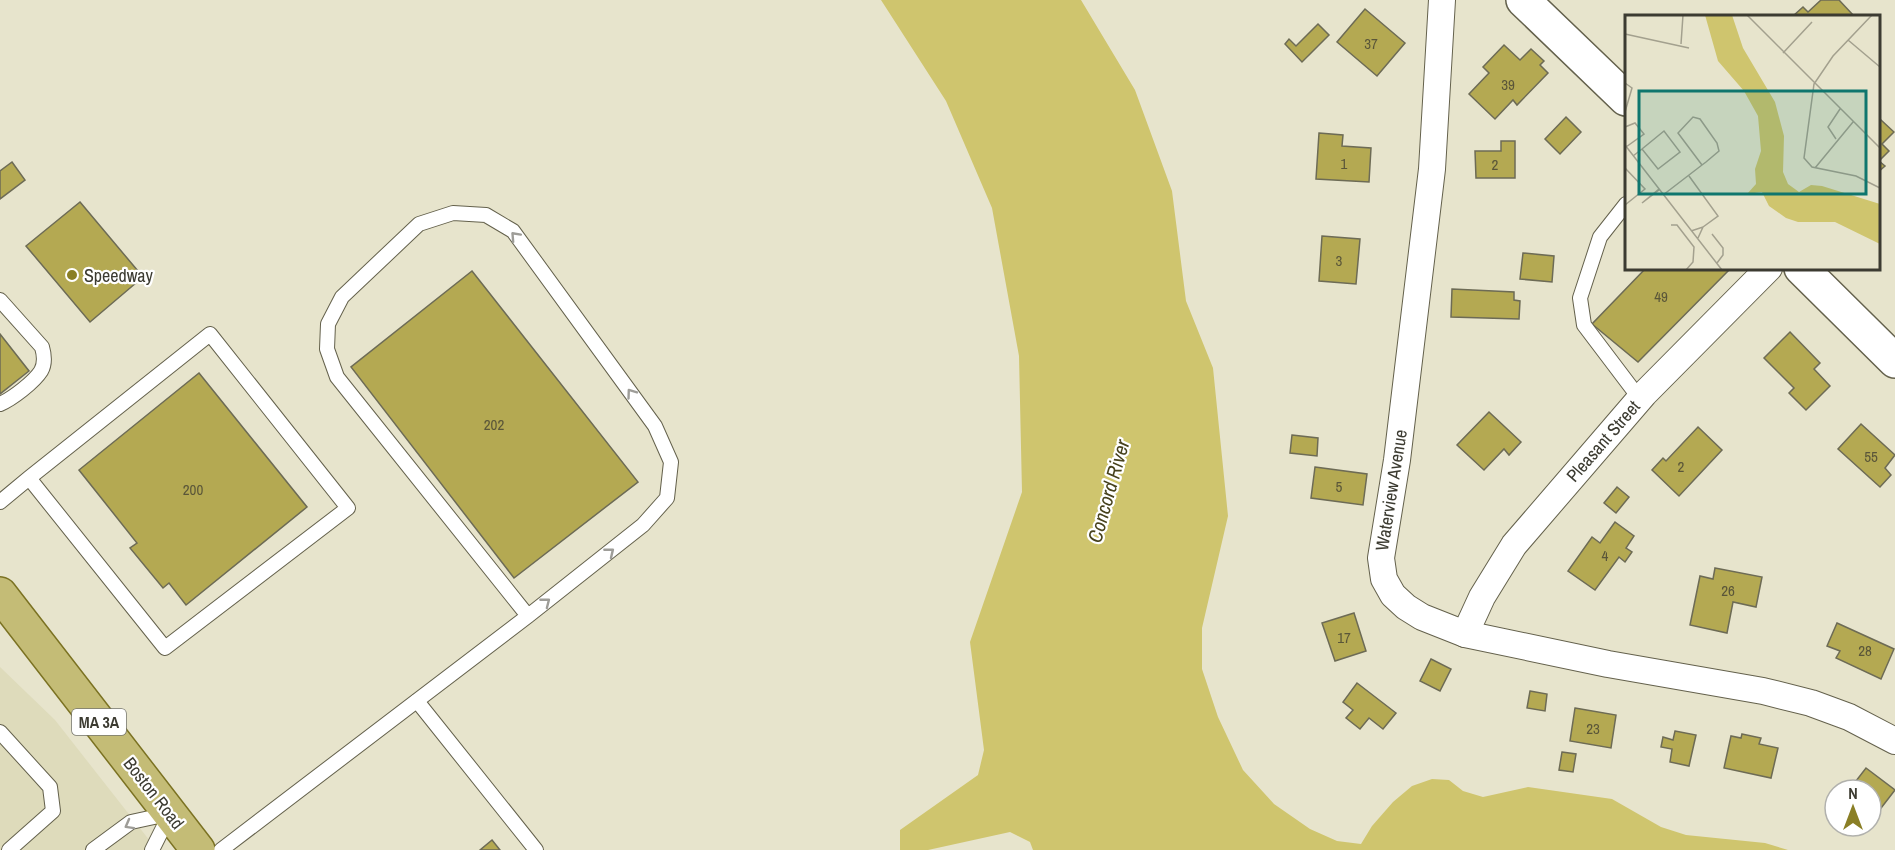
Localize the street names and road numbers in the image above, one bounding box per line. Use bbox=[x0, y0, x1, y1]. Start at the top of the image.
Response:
street label: Pleasant Street bbox=[1560, 395, 1646, 487]
street label: Waterview Avenue bbox=[1369, 428, 1413, 552]
road number: MA 3A bbox=[72, 709, 126, 735]
street label: Boston Road bbox=[118, 752, 190, 834]

